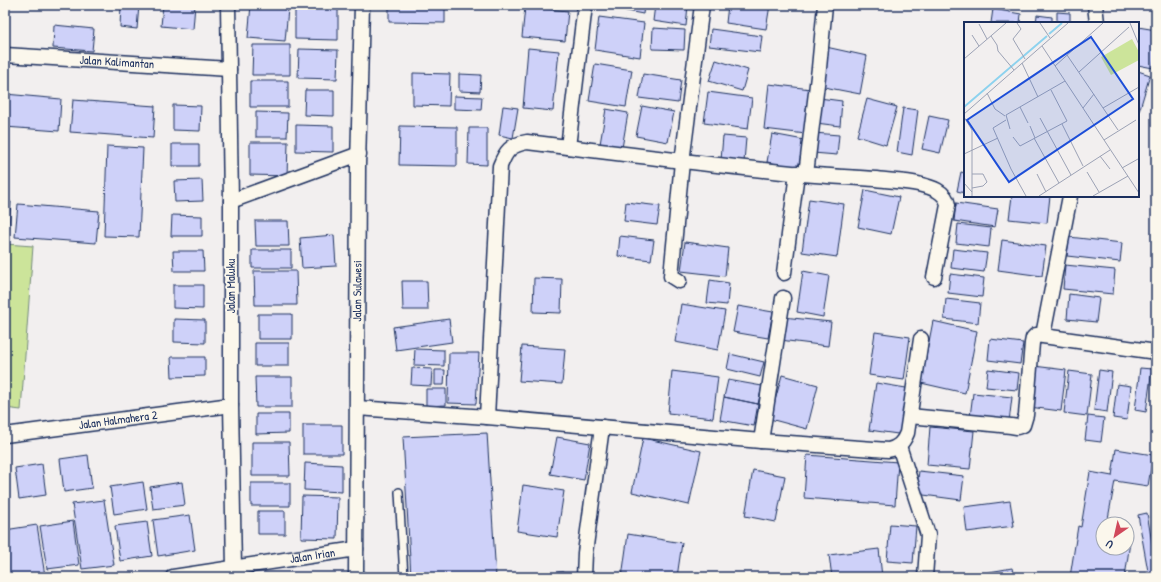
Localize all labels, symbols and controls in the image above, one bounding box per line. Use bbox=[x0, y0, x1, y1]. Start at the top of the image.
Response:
inset map bbox=[964, 22, 1139, 197]
street label: Jalan Kalimantan bbox=[79, 51, 155, 72]
street label: Jalan Maluku bbox=[222, 258, 239, 313]
street label: Jalan Sulawesi bbox=[348, 260, 366, 322]
street label: Jalan Halmahera 2 bbox=[78, 406, 159, 433]
north arrow bbox=[1095, 516, 1135, 556]
text: U bbox=[1103, 537, 1116, 552]
street label: Jalan Irian bbox=[288, 543, 336, 567]

